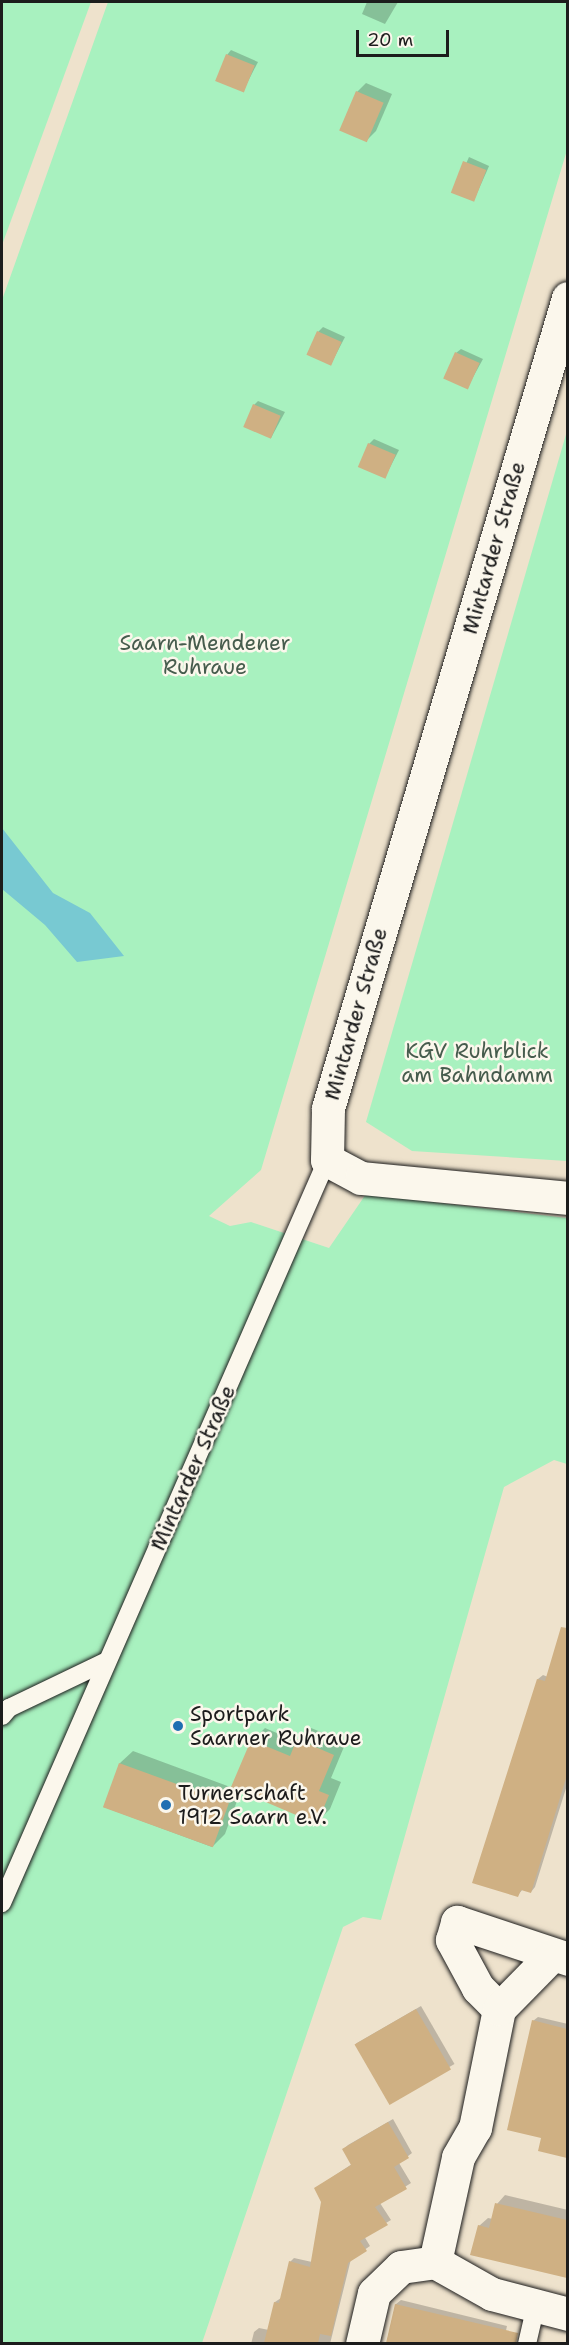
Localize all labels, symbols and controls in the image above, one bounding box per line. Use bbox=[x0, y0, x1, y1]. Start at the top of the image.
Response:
scale bar bbox=[359, 18, 452, 56]
text: 20 m bbox=[367, 28, 413, 52]
street label: Mintarder Straße bbox=[457, 459, 531, 637]
park label: Saarn-Mendener Ruhraue bbox=[120, 630, 290, 680]
street label: Mintarder Straße bbox=[319, 925, 393, 1103]
park label: KGV Ruhrblick am Bahndamm bbox=[401, 1038, 553, 1088]
street label: Mintarder Straße bbox=[145, 1381, 241, 1555]
place label: Sportpark Saarner Ruhraue bbox=[190, 1701, 362, 1751]
marker: Sportpark Saarner Ruhraue bbox=[171, 1719, 185, 1733]
place label: Turnerschaft 1912 Saarn e.V. bbox=[178, 1780, 327, 1830]
marker: Turnerschaft 1912 Saarn e.V. bbox=[159, 1798, 173, 1812]

